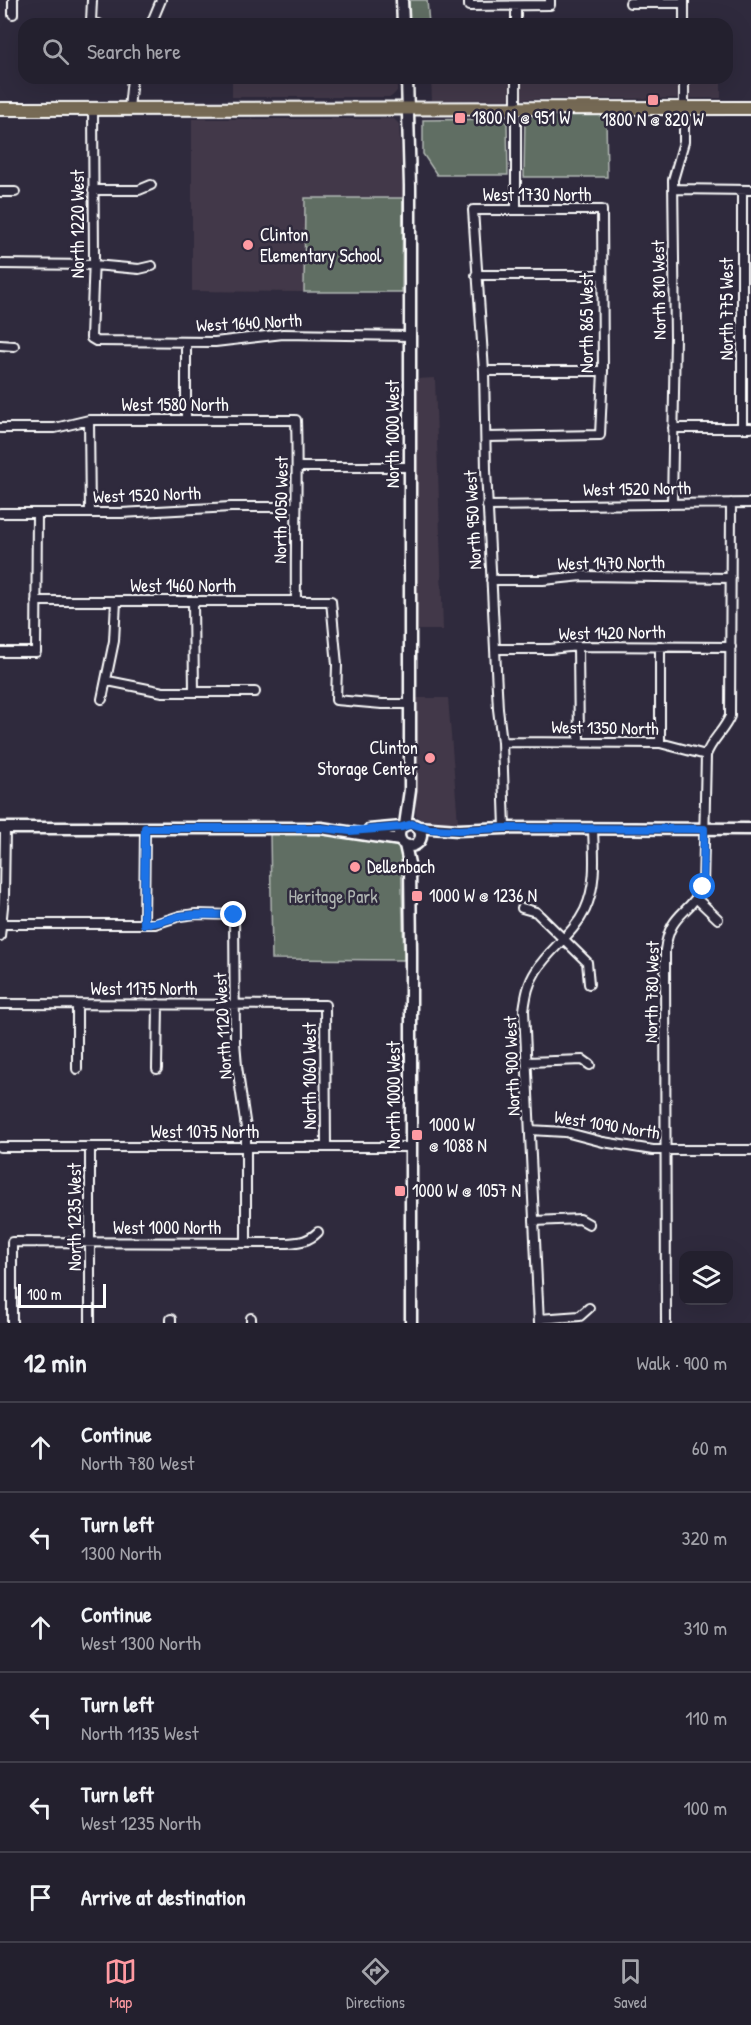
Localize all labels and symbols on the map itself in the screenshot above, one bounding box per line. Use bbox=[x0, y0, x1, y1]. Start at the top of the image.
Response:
marker: 1800 N @ 820 W bbox=[646, 93, 660, 107]
place label: 1800 N @ 951 W bbox=[472, 105, 570, 130]
place label: 1800 N @ 820 W bbox=[602, 107, 704, 132]
marker: 1800 N @ 951 W bbox=[453, 111, 467, 125]
street label: North 1220 West bbox=[65, 169, 90, 278]
street label: West 1730 North bbox=[483, 182, 592, 207]
place label: Clinton Elementary School bbox=[260, 222, 382, 268]
marker: Clinton Elementary School bbox=[241, 238, 255, 252]
street label: North 810 West bbox=[645, 239, 672, 340]
street label: North 775 West bbox=[714, 257, 739, 360]
street label: North 865 West bbox=[574, 272, 599, 373]
street label: West 1640 North bbox=[196, 307, 303, 338]
street label: North 1000 West bbox=[380, 379, 405, 488]
street label: West 1580 North bbox=[121, 392, 229, 417]
street label: North 1050 West bbox=[267, 455, 294, 564]
street label: North 950 West bbox=[457, 469, 488, 570]
street label: West 1520 North bbox=[583, 475, 692, 502]
street label: West 1520 North bbox=[93, 480, 202, 509]
street label: West 1470 North bbox=[557, 549, 665, 576]
street label: West 1460 North bbox=[130, 573, 236, 598]
street label: West 1420 North bbox=[558, 619, 666, 646]
street label: West 1350 North bbox=[551, 714, 659, 741]
place label: Clinton Storage Center bbox=[318, 735, 418, 781]
marker: Clinton Storage Center bbox=[423, 751, 437, 765]
place label: Dellenbach bbox=[367, 854, 435, 879]
marker: Dellenbach bbox=[348, 860, 362, 874]
route start bbox=[689, 873, 715, 899]
place label: 1000 W @ 1236 N bbox=[429, 883, 537, 908]
park label: Heritage Park bbox=[288, 884, 378, 909]
marker: 1000 W @ 1236 N bbox=[410, 889, 424, 903]
route end bbox=[220, 901, 246, 927]
street label: North 780 West bbox=[638, 940, 665, 1043]
street label: North 1120 West bbox=[207, 971, 238, 1080]
street label: West 1175 North bbox=[91, 976, 198, 1001]
street label: North 900 West bbox=[497, 1015, 526, 1116]
street label: North 1060 West bbox=[297, 1022, 322, 1130]
street label: North 1000 West bbox=[381, 1040, 406, 1149]
street label: West 1090 North bbox=[553, 1104, 662, 1145]
place label: 1000 W @ 1088 N bbox=[429, 1112, 487, 1158]
street label: West 1075 North bbox=[151, 1119, 260, 1144]
marker: 1000 W @ 1088 N bbox=[410, 1128, 424, 1142]
street label: North 1235 West bbox=[62, 1162, 87, 1271]
place label: 1000 W @ 1057 N bbox=[412, 1178, 521, 1203]
marker: 1000 W @ 1057 N bbox=[393, 1184, 407, 1198]
street label: West 1000 North bbox=[113, 1215, 221, 1240]
scale bar bbox=[18, 1281, 106, 1308]

